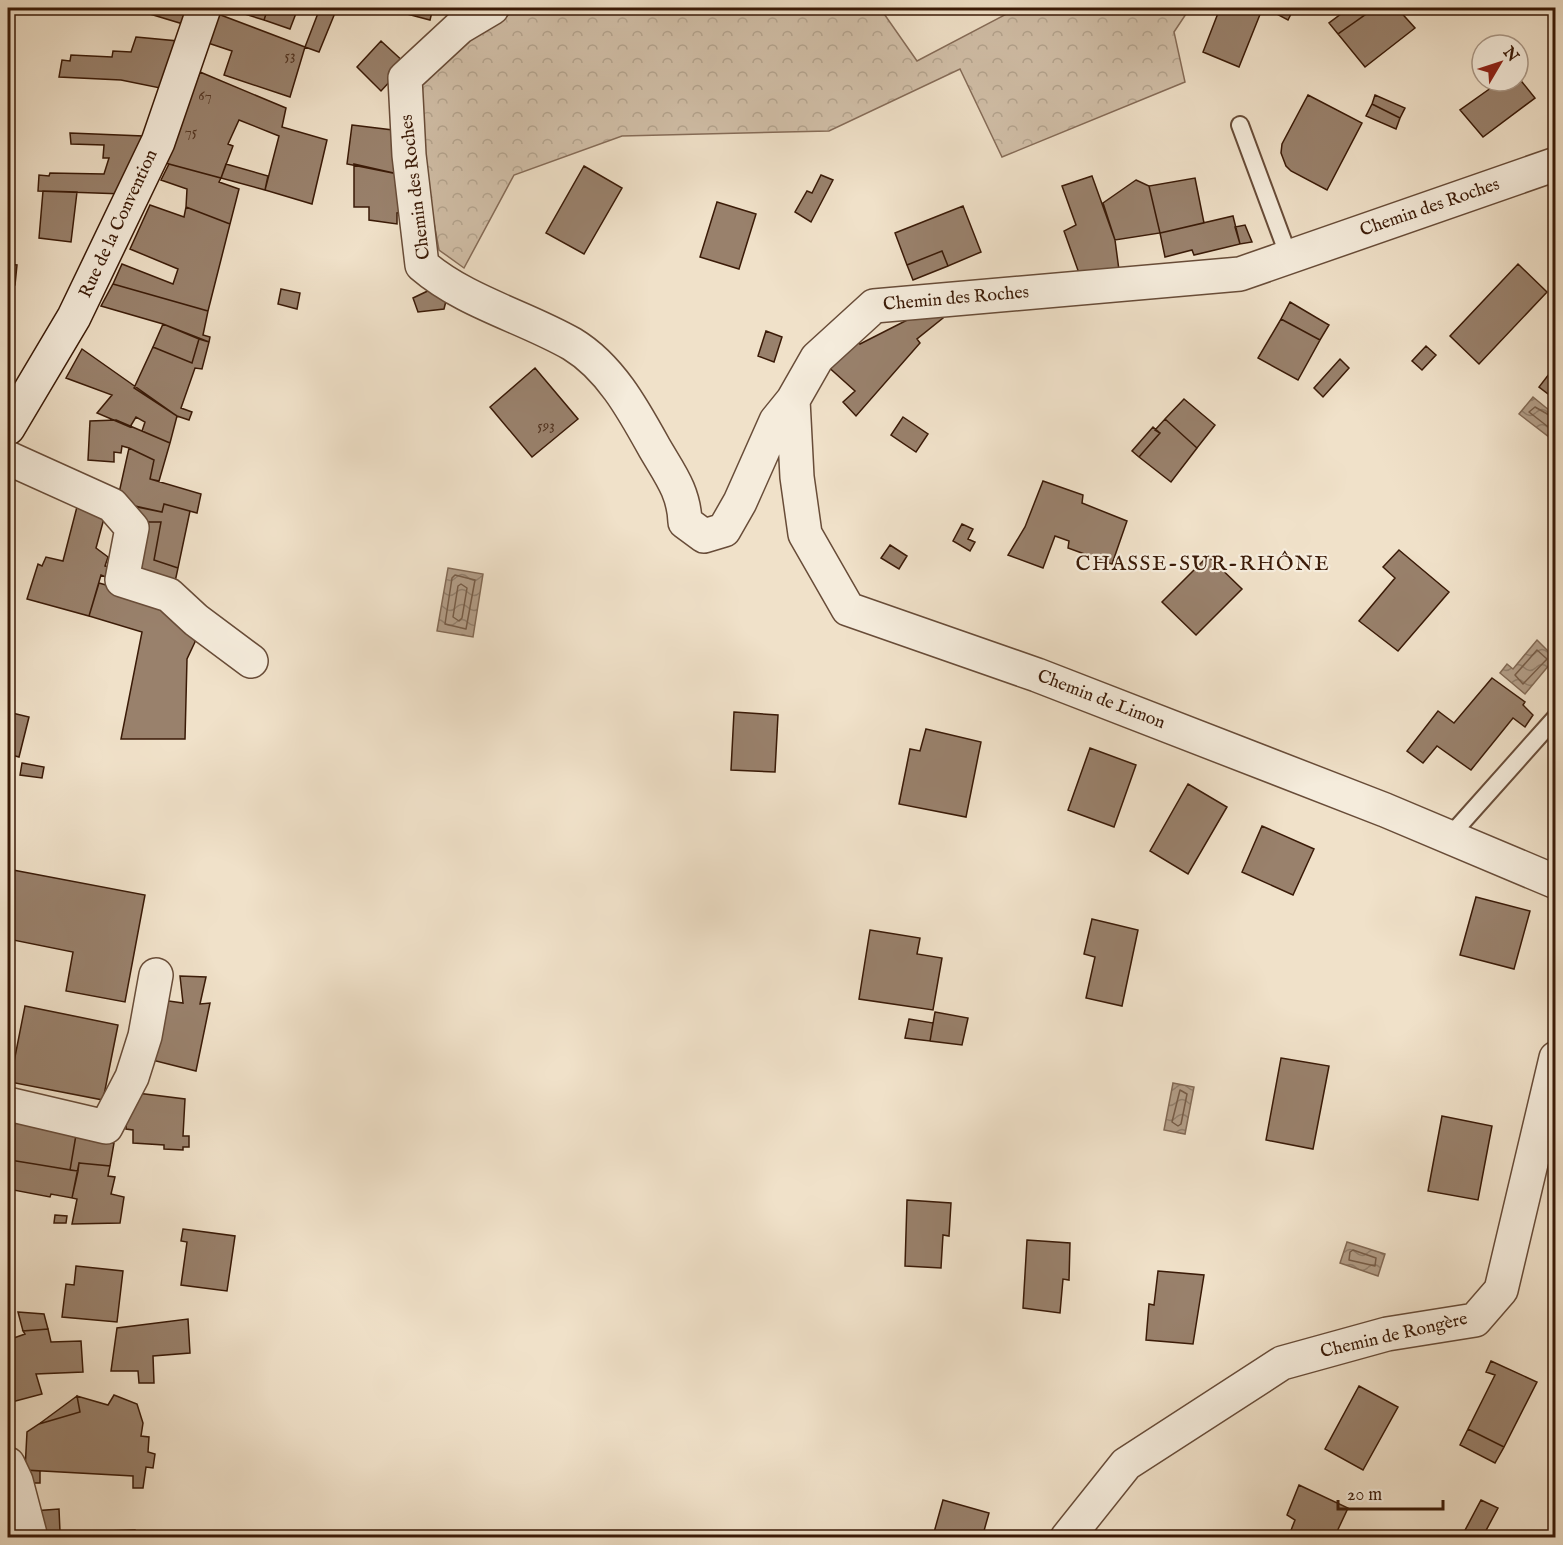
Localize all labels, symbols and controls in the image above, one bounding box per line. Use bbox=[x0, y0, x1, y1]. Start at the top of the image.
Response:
north arrow bbox=[1470, 33, 1530, 93]
text: N bbox=[1497, 42, 1522, 67]
house number: 53 bbox=[284, 46, 296, 65]
house number: 67 bbox=[198, 86, 212, 105]
street label: Chemin des Roches bbox=[396, 113, 436, 261]
house number: 75 bbox=[185, 122, 198, 141]
street label: Rue de la Convention bbox=[74, 146, 164, 302]
street label: Chemin des Roches bbox=[1357, 173, 1503, 243]
street label: Chemin des Roches bbox=[882, 281, 1030, 317]
house number: 593 bbox=[537, 416, 555, 435]
district label: CHASSE-SUR-RHÔNE bbox=[1076, 550, 1330, 578]
street label: Chemin de Limon bbox=[1034, 665, 1169, 735]
street label: Chemin de Rongère bbox=[1318, 1308, 1470, 1364]
scale bar bbox=[1338, 1473, 1443, 1511]
text: 20 m bbox=[1347, 1484, 1382, 1507]

